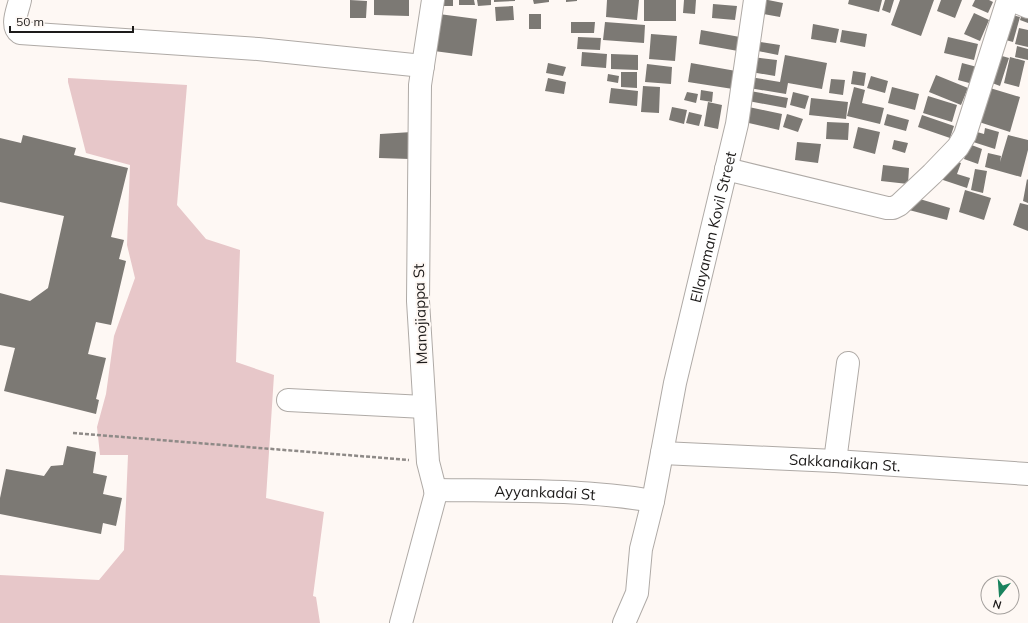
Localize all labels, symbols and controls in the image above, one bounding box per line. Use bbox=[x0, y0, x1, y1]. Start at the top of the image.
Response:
scale bar bbox=[10, 8, 133, 34]
text: 50 m bbox=[16, 14, 44, 29]
street label: Ellayaman Kovil Street bbox=[685, 149, 740, 304]
street label: Manojiappa St bbox=[409, 263, 431, 365]
street label: Sakkanaikan St. bbox=[789, 449, 901, 475]
street label: Ayyankadai St bbox=[494, 481, 596, 504]
north arrow bbox=[980, 575, 1020, 615]
text: N bbox=[991, 597, 1003, 612]

